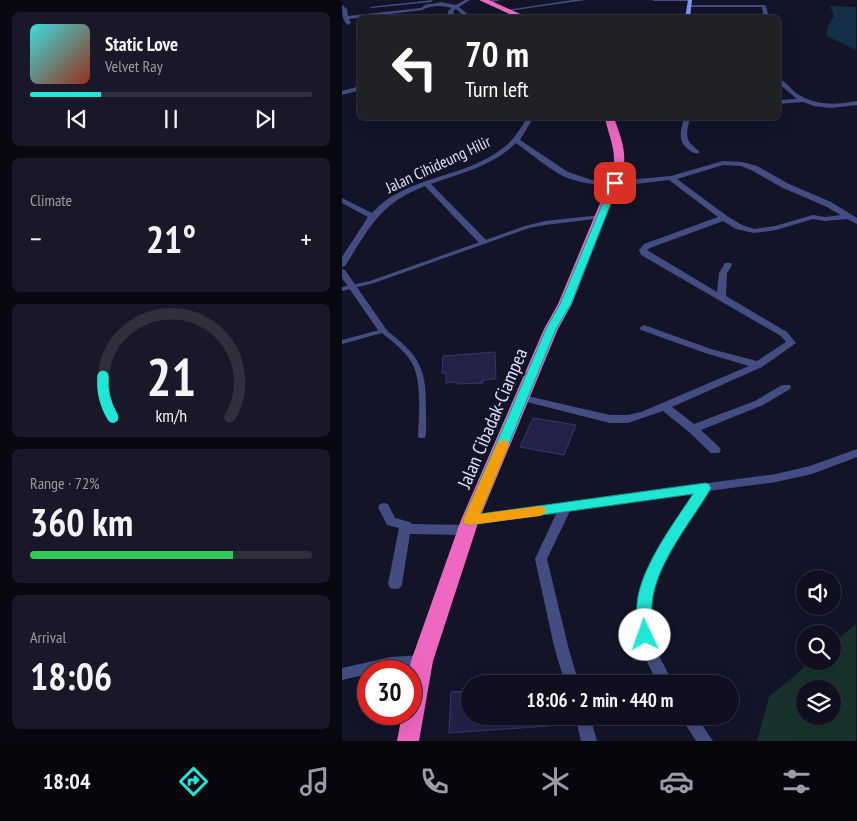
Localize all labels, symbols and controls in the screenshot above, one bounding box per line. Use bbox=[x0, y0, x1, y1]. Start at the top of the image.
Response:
text: 70 m bbox=[465, 31, 529, 77]
text: Static Love bbox=[105, 32, 178, 56]
icon: left bbox=[382, 35, 447, 100]
text: Velvet Ray bbox=[105, 56, 163, 76]
text: Turn left bbox=[465, 75, 529, 103]
icon: previous bbox=[63, 105, 91, 133]
icon: pause bbox=[157, 105, 185, 133]
icon: next bbox=[251, 105, 279, 133]
street label: Jalan Cihideung Hilir bbox=[381, 131, 494, 197]
pin bbox=[594, 162, 636, 204]
icon: arrive bbox=[601, 169, 629, 197]
text: Climate bbox=[30, 190, 72, 210]
text: 21° bbox=[146, 214, 196, 263]
text: − bbox=[30, 220, 42, 257]
text: + bbox=[300, 220, 312, 257]
text: 21 bbox=[146, 343, 196, 410]
street label: Jalan Cibadak-Ciampea bbox=[451, 344, 532, 493]
text: km/h bbox=[155, 404, 187, 427]
text: Range · 72% bbox=[30, 473, 99, 493]
text: 360 km bbox=[30, 497, 133, 546]
map controls bbox=[796, 570, 841, 725]
button: sound bbox=[796, 570, 841, 615]
position arrow bbox=[618, 608, 670, 660]
button: search bbox=[796, 625, 841, 670]
text: Arrival bbox=[30, 627, 66, 647]
text: 18:06 bbox=[30, 651, 112, 700]
speed limit sign: 30 bbox=[357, 660, 422, 725]
button: layers bbox=[796, 680, 841, 725]
text: 18:06 · 2 min · 440 m bbox=[527, 688, 673, 712]
icon: directions bbox=[176, 764, 211, 799]
icon: music bbox=[297, 764, 332, 799]
icon: phone bbox=[417, 764, 452, 799]
icon: climate bbox=[538, 764, 573, 799]
icon: car bbox=[659, 764, 694, 799]
icon: filters bbox=[779, 764, 814, 799]
text: 18:04 bbox=[43, 767, 90, 795]

